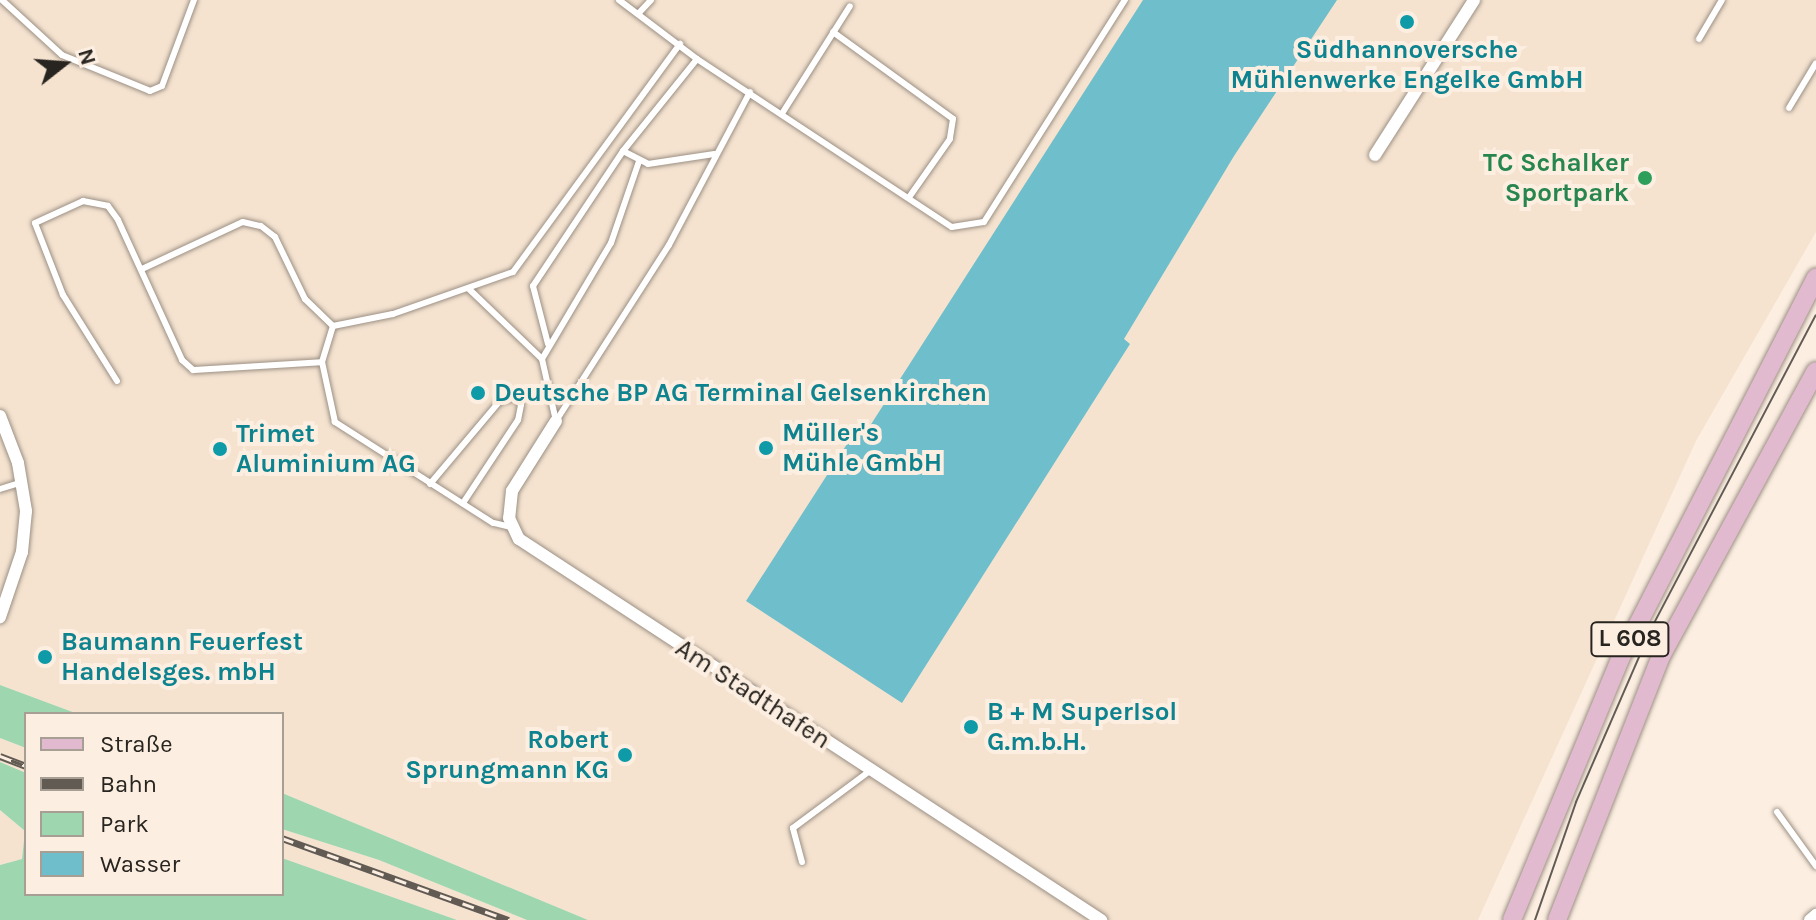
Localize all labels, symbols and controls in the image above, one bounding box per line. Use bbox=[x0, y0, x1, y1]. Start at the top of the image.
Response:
marker: Südhannoversche Mühlenwerke Engelke GmbH bbox=[1398, 13, 1416, 31]
north arrow bbox=[24, 24, 104, 104]
place label: Südhannoversche Mühlenwerke Engelke GmbH bbox=[1230, 34, 1584, 96]
text: N bbox=[72, 46, 102, 68]
place label: TC Schalker Sportpark bbox=[1483, 147, 1629, 208]
marker: TC Schalker Sportpark bbox=[1636, 169, 1654, 187]
place label: Deutsche BP AG Terminal Gelsenkirchen bbox=[494, 377, 987, 409]
marker: Deutsche BP AG Terminal Gelsenkirchen bbox=[469, 384, 487, 402]
place label: Müller's Mühle GmbH bbox=[782, 417, 942, 478]
place label: Trimet Aluminium AG bbox=[236, 418, 416, 480]
marker: Müller's Mühle GmbH bbox=[757, 439, 775, 457]
marker: Trimet Aluminium AG bbox=[211, 440, 229, 458]
road number: L 608 bbox=[1590, 619, 1670, 659]
place label: Baumann Feuerfest Handelsges. mbH bbox=[61, 626, 303, 688]
street label: Am Stadthafen bbox=[670, 632, 836, 756]
marker: Baumann Feuerfest Handelsges. mbH bbox=[36, 648, 54, 666]
place label: B + M SuperIsol G.m.b.H. bbox=[987, 696, 1177, 758]
legend bbox=[24, 712, 284, 896]
marker: B + M SuperIsol G.m.b.H. bbox=[962, 718, 980, 736]
place label: Robert Sprungmann KG bbox=[405, 724, 609, 786]
text: Straße bbox=[100, 730, 172, 758]
marker: Robert Sprungmann KG bbox=[616, 746, 634, 764]
text: Bahn bbox=[100, 770, 157, 798]
text: Park bbox=[100, 810, 149, 838]
text: Wasser bbox=[100, 850, 180, 878]

